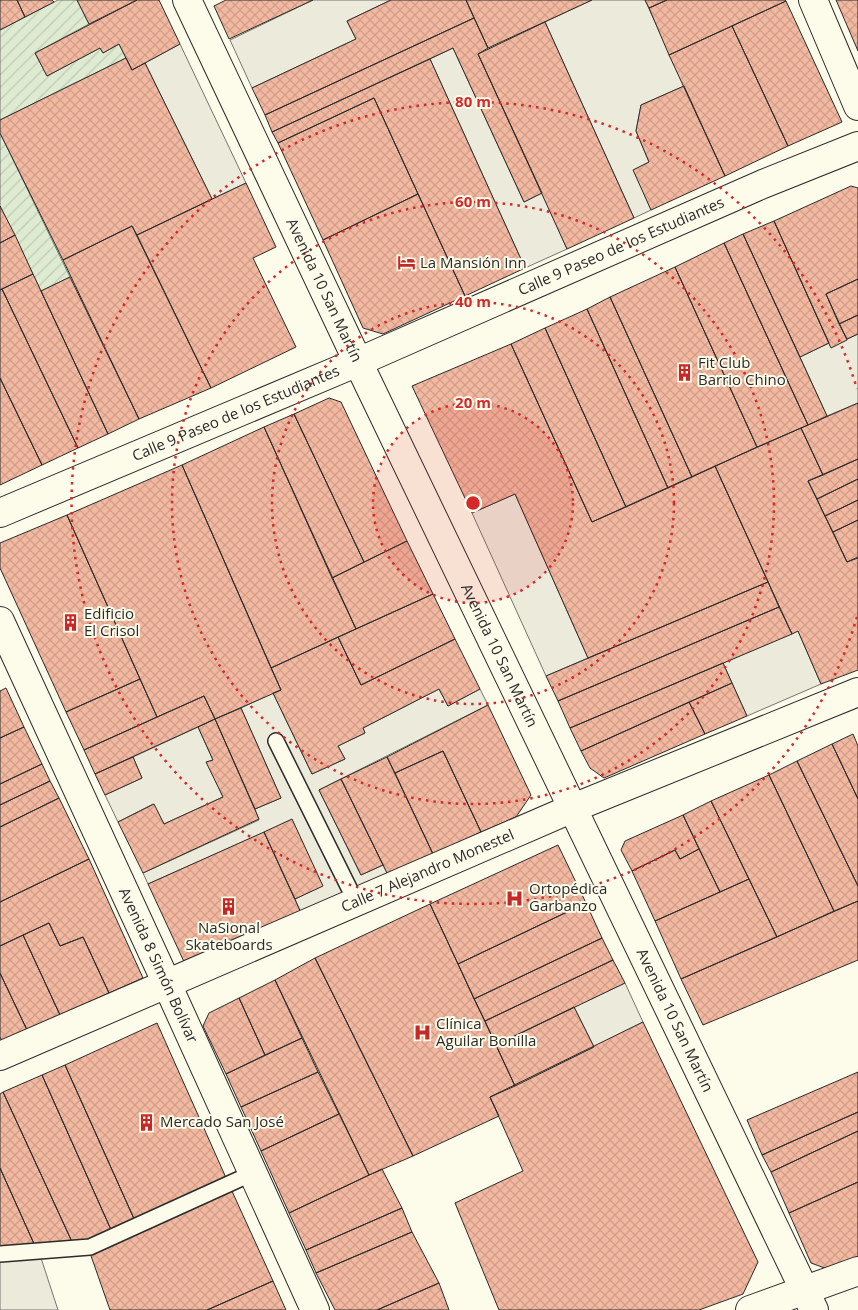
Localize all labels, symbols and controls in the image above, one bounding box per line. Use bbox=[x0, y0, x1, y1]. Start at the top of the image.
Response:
text: 80 m bbox=[455, 91, 491, 111]
text: 60 m bbox=[455, 191, 491, 211]
street label: Calle 9 Paseo de los Estudiantes bbox=[515, 191, 727, 299]
street label: Avenida 10 San Martín bbox=[282, 215, 368, 365]
place label: La Mansión Inn bbox=[420, 252, 527, 272]
hotel icon: La Mansión Inn bbox=[396, 253, 416, 273]
text: 40 m bbox=[455, 291, 491, 311]
place label: Fit Club Barrio Chino bbox=[698, 352, 786, 389]
street label: Calle 9 Paseo de los Estudiantes bbox=[129, 360, 342, 465]
building icon: Fit Club Barrio Chino bbox=[674, 362, 694, 382]
text: 20 m bbox=[455, 392, 491, 412]
centre of rings bbox=[464, 494, 482, 512]
street label: Avenida 10 San Martín bbox=[457, 580, 543, 730]
place label: Edificio El Crisol bbox=[84, 603, 139, 640]
building icon: Edificio El Crisol bbox=[60, 613, 80, 633]
street label: Calle 7 Alejandro Monestel bbox=[338, 824, 517, 916]
place label: Ortopédica Garbanzo bbox=[529, 878, 607, 915]
street label: Avenida 8 Simón Bolívar bbox=[115, 884, 203, 1046]
hospital icon: Ortopédica Garbanzo bbox=[505, 888, 525, 908]
building icon: NaSional Skateboards bbox=[219, 897, 239, 917]
place label: NaSional Skateboards bbox=[185, 917, 273, 954]
street label: Avenida 10 San Martín bbox=[633, 945, 719, 1095]
place label: Clínica Aguilar Bonilla bbox=[436, 1013, 536, 1050]
hospital icon: Clínica Aguilar Bonilla bbox=[412, 1023, 432, 1043]
place label: Mercado San José bbox=[160, 1111, 284, 1131]
building icon: Mercado San José bbox=[136, 1112, 156, 1132]

